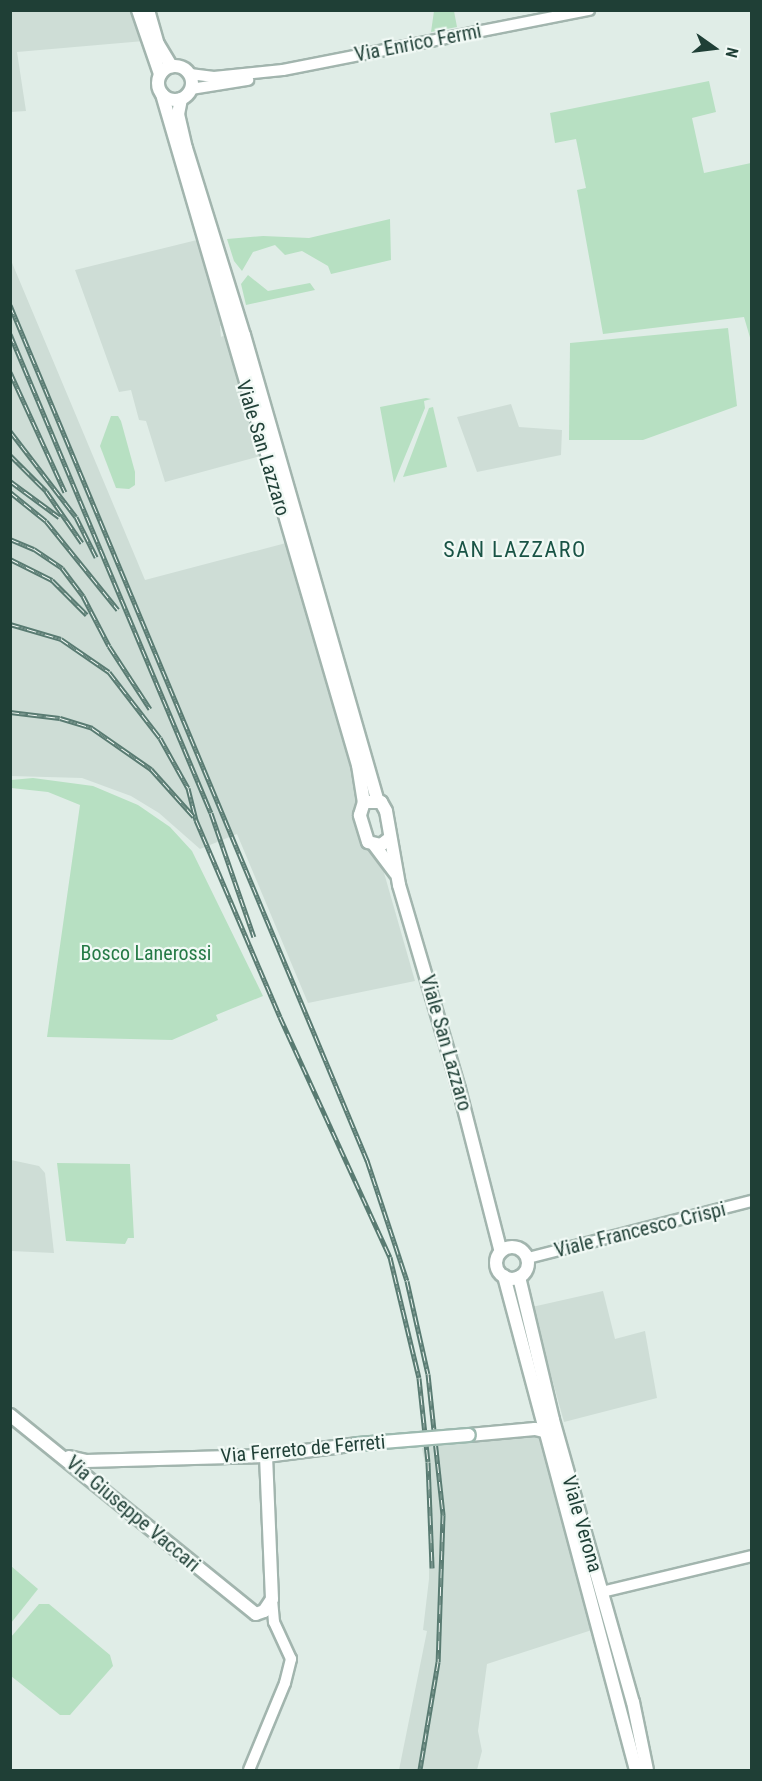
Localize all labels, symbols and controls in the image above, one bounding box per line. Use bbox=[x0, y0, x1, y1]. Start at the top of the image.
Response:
north arrow bbox=[684, 18, 744, 78]
street label: Via Enrico Fermi bbox=[353, 19, 483, 67]
text: N bbox=[722, 45, 742, 60]
street label: Viale San Lazzaro bbox=[231, 377, 295, 519]
district label: SAN LAZZARO bbox=[443, 537, 587, 563]
park label: Bosco Lanerossi bbox=[81, 941, 211, 965]
street label: Viale San Lazzaro bbox=[415, 972, 477, 1114]
street label: Viale Francesco Crispi bbox=[552, 1197, 728, 1263]
street label: Via Ferreto de Ferreti bbox=[220, 1430, 386, 1468]
street label: Via Giuseppe Vaccari bbox=[61, 1451, 205, 1577]
street label: Viale Verona bbox=[557, 1473, 607, 1575]

